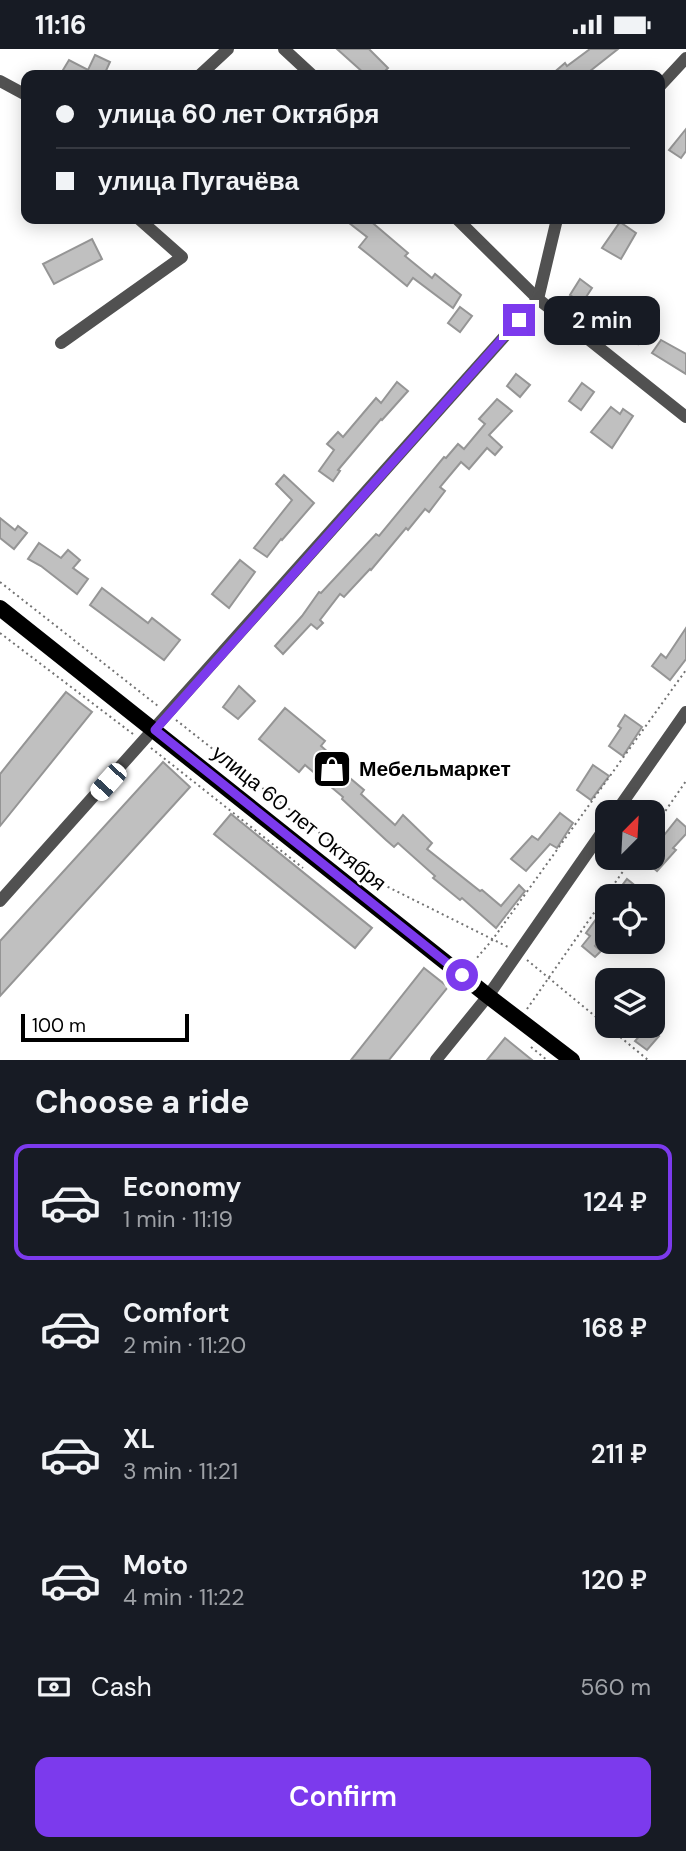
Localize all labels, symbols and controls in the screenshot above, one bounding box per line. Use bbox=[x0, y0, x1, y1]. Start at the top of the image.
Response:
text: 11:16 bbox=[35, 8, 86, 42]
text: улица 60 лет Октября bbox=[98, 97, 379, 131]
text: улица Пугачёва bbox=[98, 164, 299, 198]
callout: 2 min bbox=[544, 295, 659, 345]
route end bbox=[503, 304, 535, 336]
text: 2 min bbox=[572, 305, 632, 335]
street label: улица 60 лет Октября bbox=[206, 739, 392, 897]
shop icon: Мебельмаркет bbox=[311, 748, 353, 790]
place label: Мебельмаркет bbox=[359, 755, 511, 783]
car bbox=[87, 759, 130, 805]
north arrow bbox=[595, 800, 665, 870]
map controls bbox=[595, 800, 665, 1038]
button: locate bbox=[595, 884, 665, 954]
route start bbox=[446, 959, 478, 991]
button: layers bbox=[595, 968, 665, 1038]
scale bar bbox=[21, 1011, 189, 1043]
text: 100 m bbox=[32, 1013, 86, 1038]
text: Choose a ride bbox=[35, 1081, 250, 1123]
text: Economy bbox=[123, 1170, 241, 1204]
icon: car bbox=[39, 1171, 102, 1234]
text: 124 ₽ bbox=[584, 1185, 647, 1219]
text: 1 min · 11:19 bbox=[123, 1204, 233, 1234]
text: Comfort bbox=[123, 1296, 229, 1330]
icon: car bbox=[39, 1297, 102, 1360]
text: 168 ₽ bbox=[582, 1311, 647, 1345]
text: 2 min · 11:20 bbox=[123, 1330, 246, 1360]
text: XL bbox=[123, 1422, 155, 1456]
icon: car bbox=[39, 1423, 102, 1486]
text: 211 ₽ bbox=[591, 1437, 647, 1471]
text: 3 min · 11:21 bbox=[123, 1456, 238, 1486]
text: Moto bbox=[123, 1548, 188, 1582]
icon: car bbox=[39, 1549, 102, 1612]
text: 120 ₽ bbox=[582, 1563, 647, 1597]
text: 4 min · 11:22 bbox=[123, 1582, 245, 1612]
icon: cash bbox=[35, 1668, 73, 1706]
text: Cash bbox=[91, 1670, 152, 1704]
text: 560 m bbox=[580, 1672, 651, 1702]
button: Confirm bbox=[35, 1757, 651, 1837]

